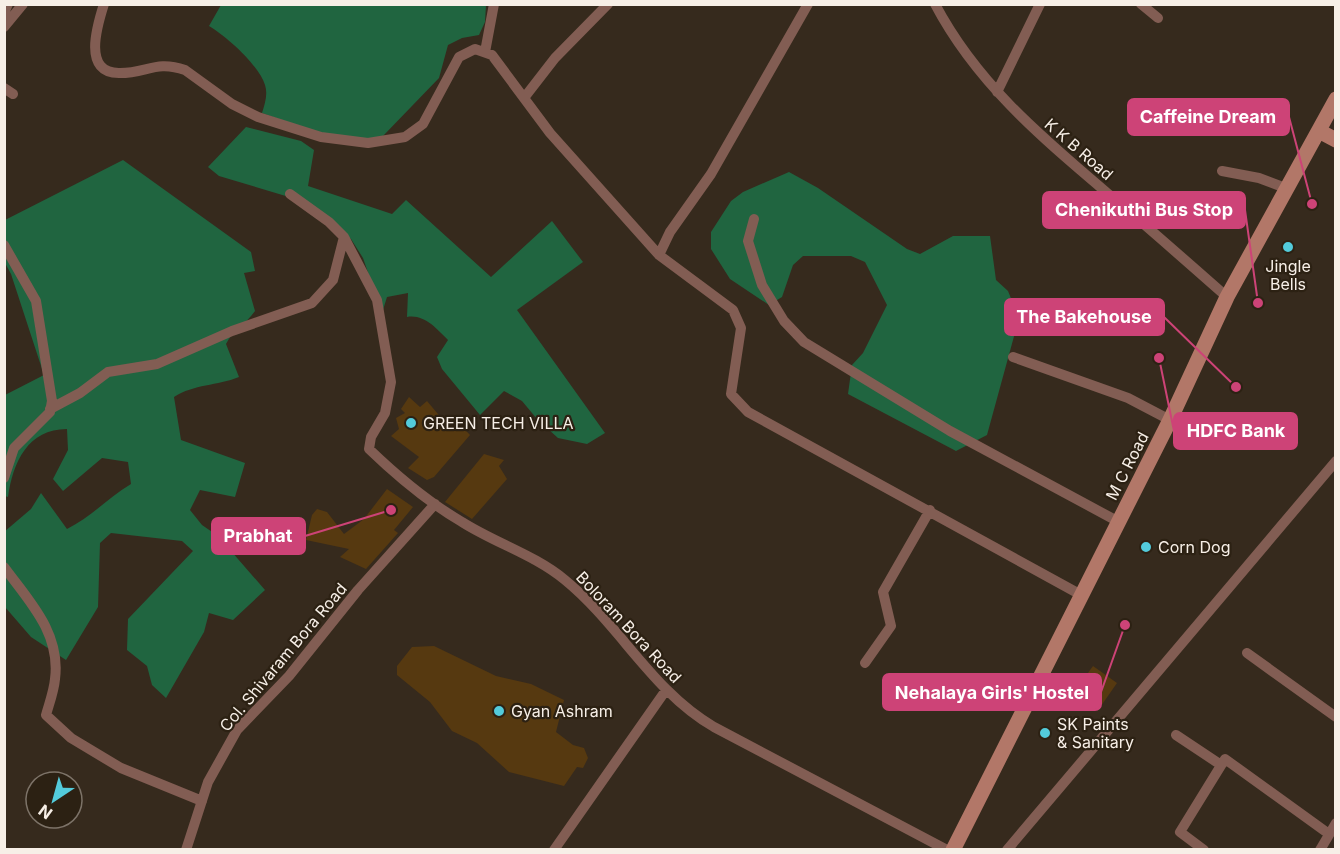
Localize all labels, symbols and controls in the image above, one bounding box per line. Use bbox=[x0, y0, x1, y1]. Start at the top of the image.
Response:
callout: Caffeine Dream bbox=[1128, 99, 1289, 135]
text: Caffeine Dream bbox=[1140, 106, 1276, 127]
street label: K K B Road bbox=[1041, 114, 1117, 184]
callout: Chenikuthi Bus Stop bbox=[1043, 192, 1245, 228]
text: Chenikuthi Bus Stop bbox=[1055, 199, 1233, 220]
marker: Jingle Bells bbox=[1281, 240, 1295, 254]
place label: Jingle Bells bbox=[1265, 256, 1311, 294]
callout: The Bakehouse bbox=[1005, 299, 1164, 335]
text: The Bakehouse bbox=[1016, 306, 1152, 327]
place label: GREEN TECH VILLA bbox=[423, 413, 574, 433]
callout: HDFC Bank bbox=[1174, 413, 1297, 449]
marker: GREEN TECH VILLA bbox=[404, 416, 418, 430]
text: HDFC Bank bbox=[1187, 420, 1286, 441]
street label: M C Road bbox=[1101, 429, 1153, 503]
callout: Prabhat bbox=[212, 518, 305, 554]
text: Prabhat bbox=[224, 525, 293, 546]
place label: Corn Dog bbox=[1158, 537, 1230, 557]
marker: Corn Dog bbox=[1139, 540, 1153, 554]
street label: Boloram Bora Road bbox=[572, 567, 686, 687]
street label: Col. Shivaram Bora Road bbox=[215, 579, 351, 735]
callout: Nehalaya Girls' Hostel bbox=[883, 674, 1101, 710]
text: Nehalaya Girls' Hostel bbox=[895, 682, 1089, 703]
place label: Gyan Ashram bbox=[511, 701, 613, 721]
marker: Gyan Ashram bbox=[492, 704, 506, 718]
place label: SK Paints & Sanitary bbox=[1057, 714, 1134, 752]
marker: SK Paints & Sanitary bbox=[1038, 726, 1052, 740]
north arrow bbox=[24, 770, 84, 830]
text: N bbox=[34, 800, 56, 824]

